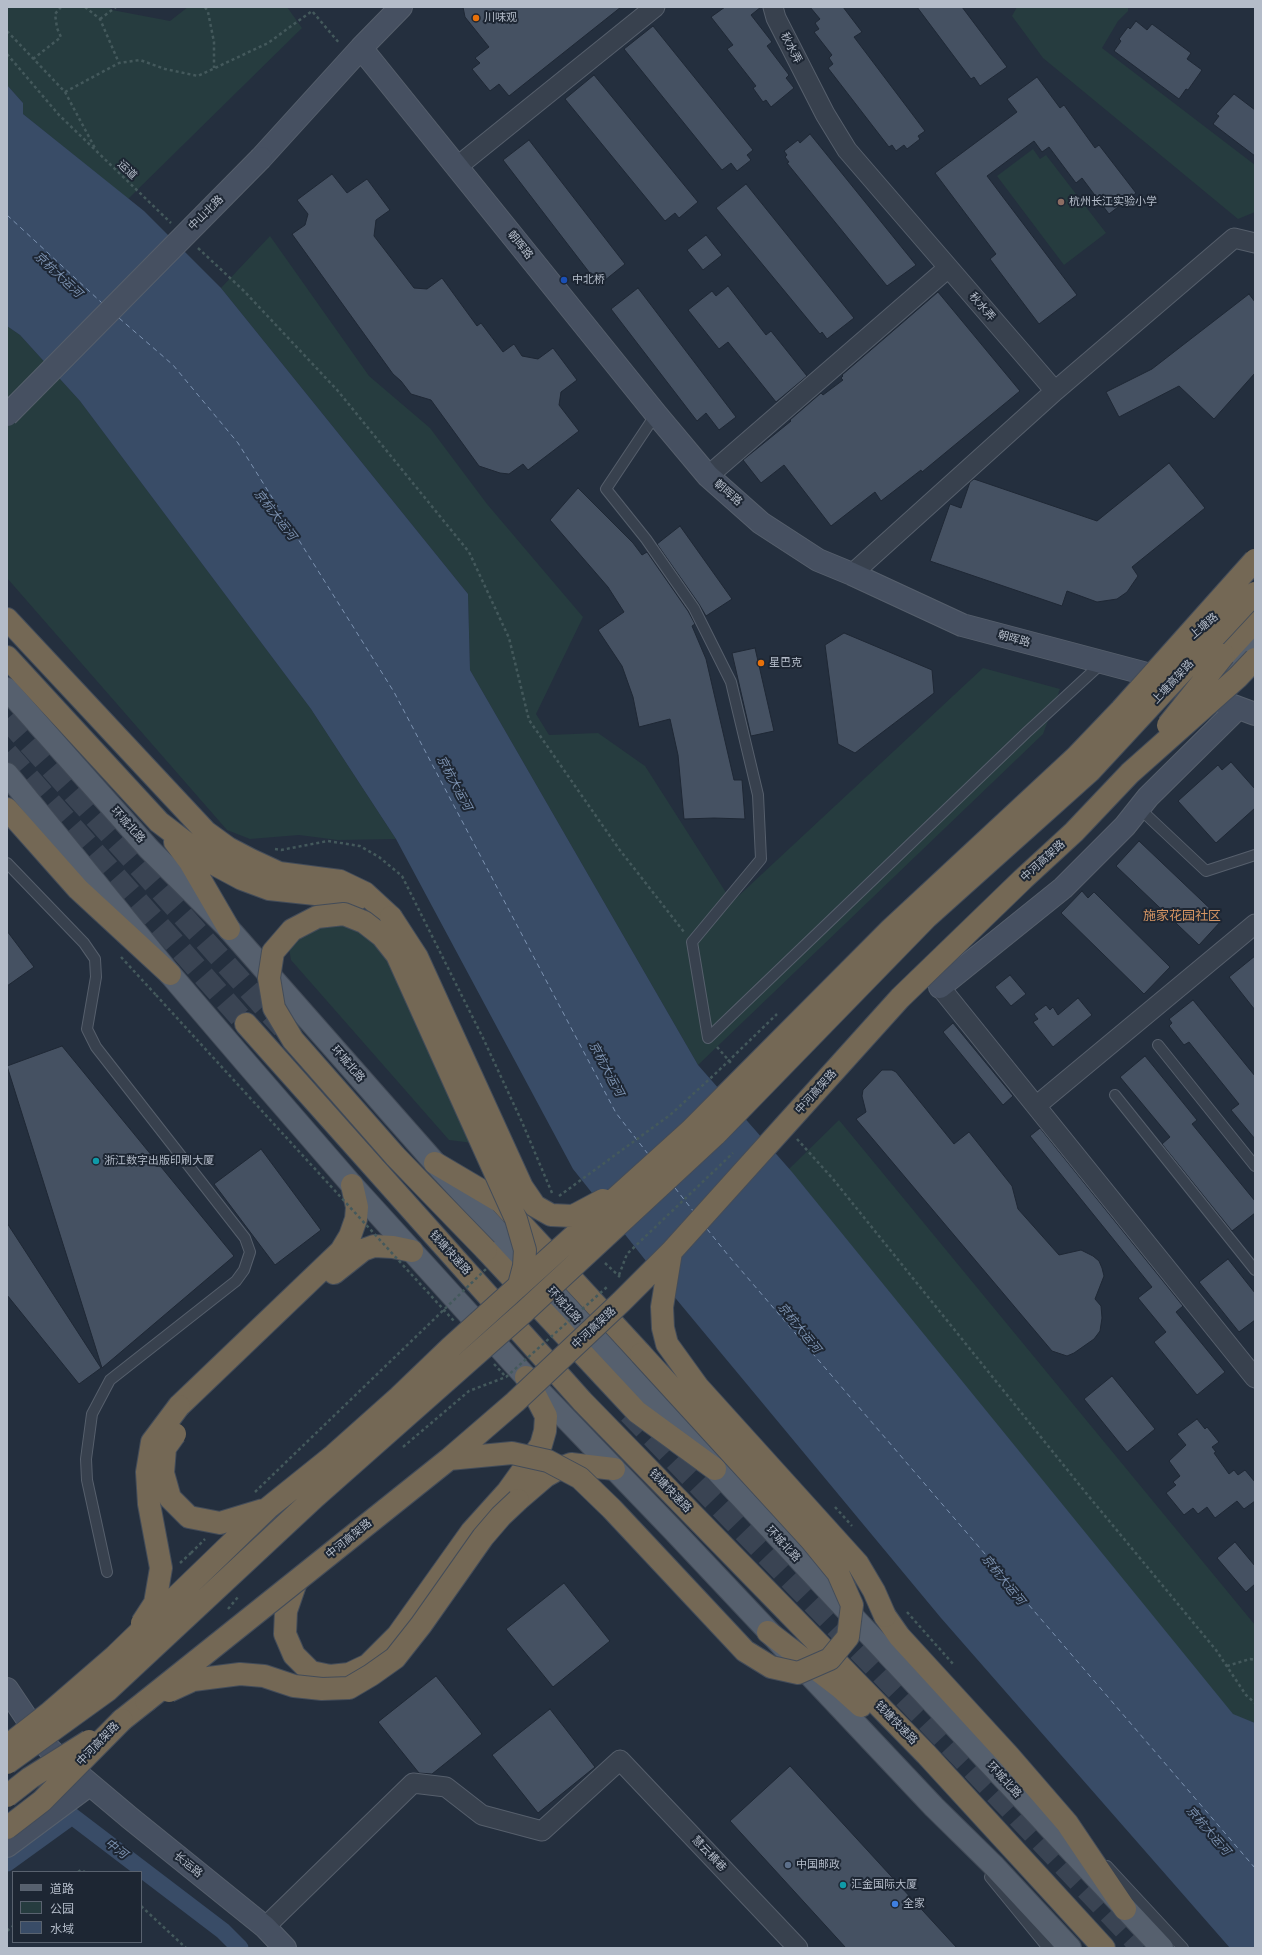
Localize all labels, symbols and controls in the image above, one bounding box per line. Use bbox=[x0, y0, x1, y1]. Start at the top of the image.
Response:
place label: 川味观 bbox=[484, 11, 517, 25]
marker: 川味观 bbox=[471, 13, 481, 23]
street label: 秋水弄 bbox=[778, 30, 804, 66]
street label: 运道 bbox=[115, 158, 139, 182]
street label: 中山北路 bbox=[186, 193, 226, 233]
place label: 杭州长江实验小学 bbox=[1069, 195, 1157, 209]
marker: 杭州长江实验小学 bbox=[1056, 197, 1066, 207]
street label: 朝晖路 bbox=[504, 228, 536, 262]
water label: 京杭大运河 bbox=[31, 249, 85, 301]
place label: 中北桥 bbox=[572, 273, 605, 287]
marker: 中北桥 bbox=[559, 275, 569, 285]
street label: 秋水弄 bbox=[966, 290, 998, 324]
street label: 朝晖路 bbox=[711, 477, 745, 509]
water label: 京杭大运河 bbox=[251, 487, 299, 543]
street label: 上塘路 bbox=[1187, 610, 1221, 642]
street label: 朝晖路 bbox=[996, 628, 1032, 650]
place label: 星巴克 bbox=[769, 656, 802, 670]
street label: 上塘高架路 bbox=[1149, 657, 1197, 707]
marker: 星巴克 bbox=[756, 658, 766, 668]
water label: 京杭大运河 bbox=[434, 753, 474, 813]
street label: 环城北路 bbox=[108, 804, 148, 846]
street label: 中河高架路 bbox=[1018, 838, 1068, 884]
district label: 施家花园社区 bbox=[1143, 908, 1221, 924]
water label: 京杭大运河 bbox=[586, 1039, 626, 1099]
street label: 环城北路 bbox=[329, 1043, 367, 1085]
street label: 中河高架路 bbox=[793, 1067, 839, 1117]
place label: 浙江数字出版印刷大厦 bbox=[104, 1154, 214, 1168]
marker: 浙江数字出版印刷大厦 bbox=[91, 1156, 101, 1166]
street label: 钱塘快速路 bbox=[427, 1228, 473, 1278]
street label: 环城北路 bbox=[544, 1284, 584, 1326]
water label: 京杭大运河 bbox=[775, 1300, 823, 1356]
street label: 中河高架路 bbox=[569, 1304, 619, 1352]
street label: 钱塘快速路 bbox=[646, 1467, 694, 1515]
street label: 中河高架路 bbox=[323, 1517, 375, 1561]
street label: 环城北路 bbox=[763, 1523, 803, 1565]
water label: 京杭大运河 bbox=[979, 1552, 1027, 1608]
street label: 钱塘快速路 bbox=[872, 1699, 920, 1747]
street label: 中河高架路 bbox=[74, 1720, 122, 1768]
street label: 环城北路 bbox=[984, 1759, 1024, 1801]
water label: 京杭大运河 bbox=[1183, 1804, 1233, 1858]
street label: 慧云横巷 bbox=[689, 1834, 729, 1874]
water label: 中河 bbox=[102, 1836, 130, 1862]
street label: 长运路 bbox=[171, 1849, 205, 1881]
place label: 中国邮政 bbox=[796, 1858, 840, 1872]
marker: 中国邮政 bbox=[783, 1860, 793, 1870]
legend bbox=[12, 1871, 142, 1943]
place label: 汇金国际大厦 bbox=[851, 1878, 917, 1892]
marker: 汇金国际大厦 bbox=[838, 1880, 848, 1890]
text: 道路 bbox=[50, 1881, 74, 1896]
place label: 全家 bbox=[903, 1897, 925, 1911]
marker: 全家 bbox=[890, 1899, 900, 1909]
text: 公园 bbox=[50, 1901, 74, 1916]
text: 水域 bbox=[50, 1921, 74, 1936]

